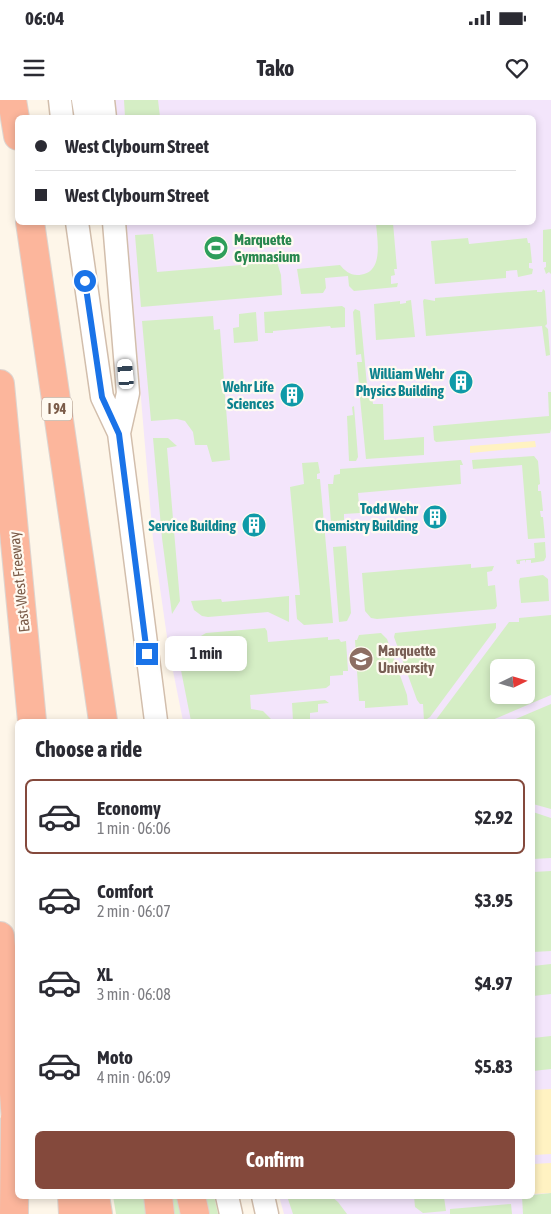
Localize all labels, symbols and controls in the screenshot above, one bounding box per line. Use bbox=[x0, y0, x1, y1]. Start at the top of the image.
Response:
text: 06:04 bbox=[25, 7, 64, 29]
icon: menu bbox=[20, 54, 48, 82]
icon: heart bbox=[503, 54, 531, 82]
text: Tako bbox=[257, 55, 294, 81]
text: West Clybourn Street bbox=[65, 135, 209, 157]
text: West Clybourn Street bbox=[65, 184, 209, 206]
place label: Marquette Gymnasium bbox=[234, 231, 300, 265]
sports icon: Marquette Gymnasium bbox=[203, 235, 229, 261]
route start bbox=[74, 270, 96, 292]
car bbox=[117, 358, 134, 390]
place label: William Wehr Physics Building bbox=[356, 365, 445, 399]
building icon: William Wehr Physics Building bbox=[448, 369, 474, 395]
place label: Wehr Life Sciences bbox=[222, 378, 275, 412]
building icon: Wehr Life Sciences bbox=[279, 382, 305, 408]
road number: I 94 bbox=[42, 398, 72, 420]
place label: Todd Wehr Chemistry Building bbox=[315, 500, 419, 534]
building icon: Todd Wehr Chemistry Building bbox=[422, 504, 448, 530]
building icon: Service Building bbox=[241, 512, 267, 538]
place label: Service Building bbox=[149, 517, 237, 534]
street label: East-West Freeway bbox=[5, 531, 33, 633]
callout: 1 min bbox=[164, 636, 247, 672]
place label: Marquette University bbox=[378, 642, 436, 676]
route end bbox=[136, 643, 158, 665]
text: 1 min bbox=[190, 644, 222, 662]
school or university icon: Marquette University bbox=[348, 646, 374, 672]
north arrow bbox=[490, 659, 535, 704]
map controls bbox=[490, 659, 535, 704]
text: Choose a ride bbox=[35, 736, 142, 762]
icon: car bbox=[37, 794, 82, 839]
text: Economy bbox=[97, 797, 161, 819]
text: $2.92 bbox=[475, 806, 513, 828]
text: 1 min · 06:06 bbox=[97, 819, 171, 837]
icon: car bbox=[37, 877, 82, 922]
text: Comfort bbox=[97, 880, 153, 902]
text: $3.95 bbox=[475, 889, 513, 911]
text: 2 min · 06:07 bbox=[97, 902, 171, 920]
icon: car bbox=[37, 960, 82, 1005]
text: XL bbox=[97, 963, 113, 985]
text: $4.97 bbox=[475, 972, 513, 994]
text: 3 min · 06:08 bbox=[97, 985, 171, 1003]
icon: car bbox=[37, 1043, 82, 1088]
text: Moto bbox=[97, 1046, 133, 1068]
text: $5.83 bbox=[475, 1055, 513, 1077]
text: 4 min · 06:09 bbox=[97, 1068, 171, 1086]
button: Confirm bbox=[35, 1131, 515, 1189]

